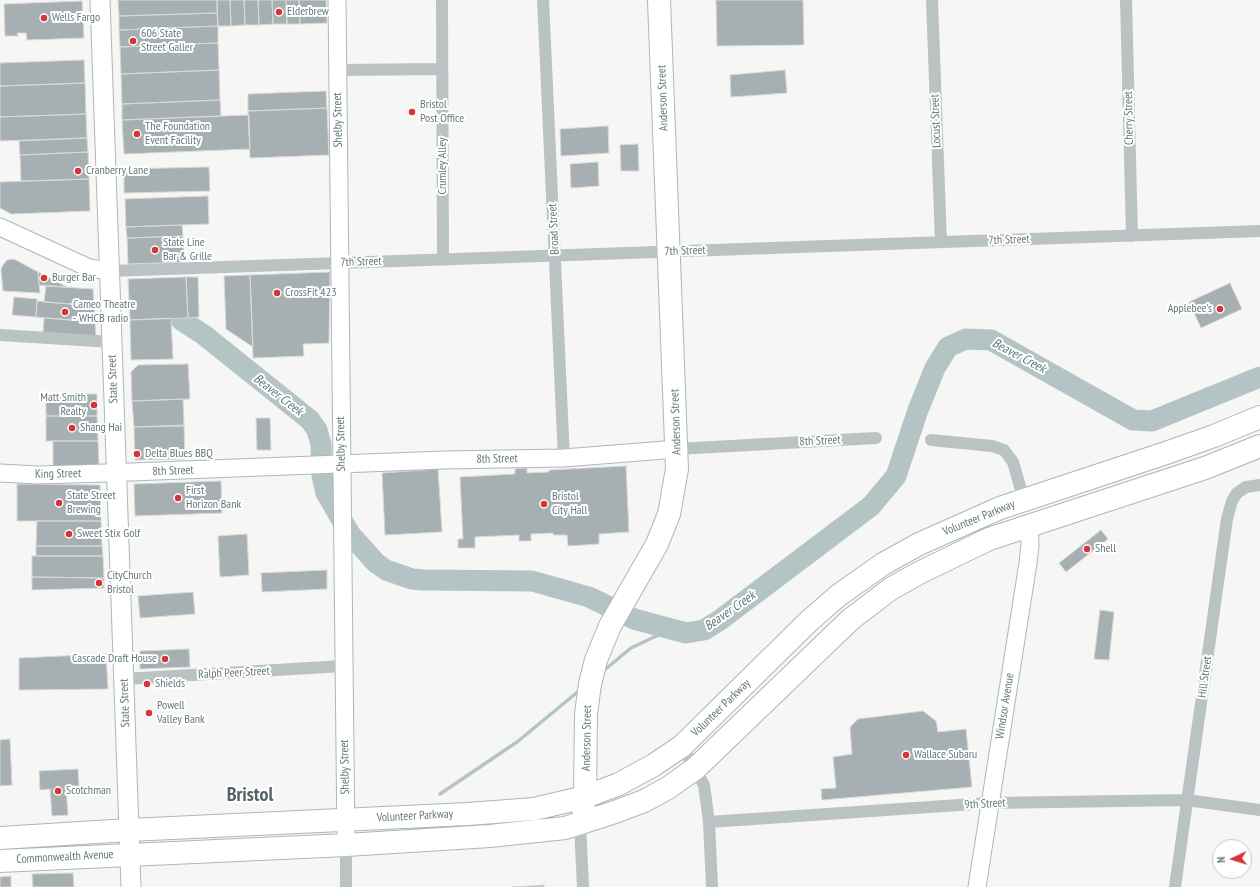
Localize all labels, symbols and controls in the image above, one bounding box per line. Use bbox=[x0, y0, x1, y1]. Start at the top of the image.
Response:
place label: Elderbrew bbox=[287, 5, 329, 19]
marker: Elderbrew bbox=[274, 7, 284, 17]
place label: Wells Fargo bbox=[52, 11, 100, 25]
marker: Wells Fargo bbox=[39, 13, 49, 23]
place label: 606 State Street Galler bbox=[141, 27, 193, 55]
marker: 606 State Street Galler bbox=[128, 36, 138, 46]
street label: Anderson Street bbox=[655, 65, 671, 131]
street label: Cherry Street bbox=[1121, 91, 1137, 145]
street label: Shelby Street bbox=[330, 92, 346, 148]
street label: Locust Street bbox=[928, 94, 944, 148]
place label: Bristol Post Office bbox=[420, 98, 464, 126]
marker: Bristol Post Office bbox=[407, 107, 417, 117]
place label: The Foundation Event Facility bbox=[145, 120, 210, 148]
marker: The Foundation Event Facility bbox=[132, 129, 142, 139]
street label: Crumley Alley bbox=[436, 138, 450, 194]
place label: Cranberry Lane bbox=[86, 164, 148, 178]
marker: Cranberry Lane bbox=[73, 166, 83, 176]
street label: Broad Street bbox=[545, 203, 563, 255]
street label: 7th Street bbox=[988, 232, 1030, 248]
place label: State Line Bar & Grille bbox=[163, 236, 212, 264]
street label: 7th Street bbox=[664, 243, 706, 259]
marker: State Line Bar & Grille bbox=[150, 245, 160, 255]
street label: 7th Street bbox=[340, 254, 382, 270]
place label: Burger Bar bbox=[52, 271, 96, 285]
marker: Burger Bar bbox=[39, 273, 49, 283]
place label: CrossFit 423 bbox=[285, 286, 337, 300]
marker: CrossFit 423 bbox=[272, 288, 282, 298]
place label: Cameo Theatre - WHCB radio bbox=[73, 298, 135, 326]
place label: Applebee's bbox=[1168, 302, 1212, 316]
marker: Applebee's bbox=[1215, 304, 1225, 314]
marker: Cameo Theatre - WHCB radio bbox=[60, 307, 70, 317]
water label: Beaver Creek bbox=[990, 335, 1048, 377]
street label: State Street bbox=[105, 354, 121, 404]
water label: Beaver Creek bbox=[250, 371, 306, 419]
street label: Anderson Street bbox=[668, 389, 684, 455]
place label: Matt Smith Realty bbox=[40, 391, 86, 419]
marker: Matt Smith Realty bbox=[89, 400, 99, 410]
street label: Shelby Street bbox=[333, 416, 349, 472]
place label: Shang Hai bbox=[80, 421, 122, 435]
marker: Shang Hai bbox=[67, 423, 77, 433]
street label: 8th Street bbox=[799, 433, 841, 449]
place label: Delta Blues BBQ bbox=[145, 447, 213, 461]
marker: Delta Blues BBQ bbox=[132, 449, 142, 459]
street label: 8th Street bbox=[476, 451, 518, 467]
street label: 8th Street bbox=[152, 463, 194, 479]
street label: King Street bbox=[35, 466, 81, 482]
place label: First Horizon Bank bbox=[186, 484, 241, 512]
place label: State Street Brewing bbox=[67, 489, 116, 517]
place label: Bristol City Hall bbox=[552, 490, 587, 518]
marker: First Horizon Bank bbox=[173, 493, 183, 503]
street label: Volunteer Parkway bbox=[941, 497, 1017, 539]
marker: State Street Brewing bbox=[54, 498, 64, 508]
marker: Bristol City Hall bbox=[539, 499, 549, 509]
place label: Sweet Stix Golf bbox=[77, 527, 140, 541]
marker: Sweet Stix Golf bbox=[64, 529, 74, 539]
place label: Shell bbox=[1095, 542, 1116, 556]
marker: Shell bbox=[1082, 544, 1092, 554]
place label: CityChurch Bristol bbox=[107, 569, 152, 597]
marker: CityChurch Bristol bbox=[94, 578, 104, 588]
water label: Beaver Creek bbox=[702, 588, 758, 634]
place label: Cascade Draft House bbox=[72, 652, 157, 666]
marker: Cascade Draft House bbox=[160, 654, 170, 664]
street label: Hill Street bbox=[1195, 655, 1215, 699]
street label: Ralph Peer Street bbox=[198, 664, 270, 682]
street label: Windsor Avenue bbox=[993, 672, 1017, 740]
street label: Volunteer Parkway bbox=[688, 676, 754, 740]
place label: Shields bbox=[155, 677, 185, 691]
street label: State Street bbox=[117, 678, 133, 728]
marker: Shields bbox=[142, 679, 152, 689]
place label: Powell Valley Bank bbox=[157, 699, 205, 727]
street label: Anderson Street bbox=[579, 705, 595, 771]
marker: Powell Valley Bank bbox=[144, 708, 154, 718]
street label: Shelby Street bbox=[337, 739, 353, 795]
place label: Wallace Subaru bbox=[914, 748, 977, 762]
marker: Wallace Subaru bbox=[901, 750, 911, 760]
district label: Bristol bbox=[227, 783, 273, 807]
place label: Scotchman bbox=[66, 784, 111, 798]
marker: Scotchman bbox=[53, 786, 63, 796]
street label: 9th Street bbox=[964, 796, 1006, 812]
street label: Volunteer Parkway bbox=[376, 807, 454, 825]
north arrow bbox=[1212, 839, 1252, 879]
street label: Commonwealth Avenue bbox=[16, 847, 114, 867]
text: N bbox=[1214, 856, 1228, 863]

